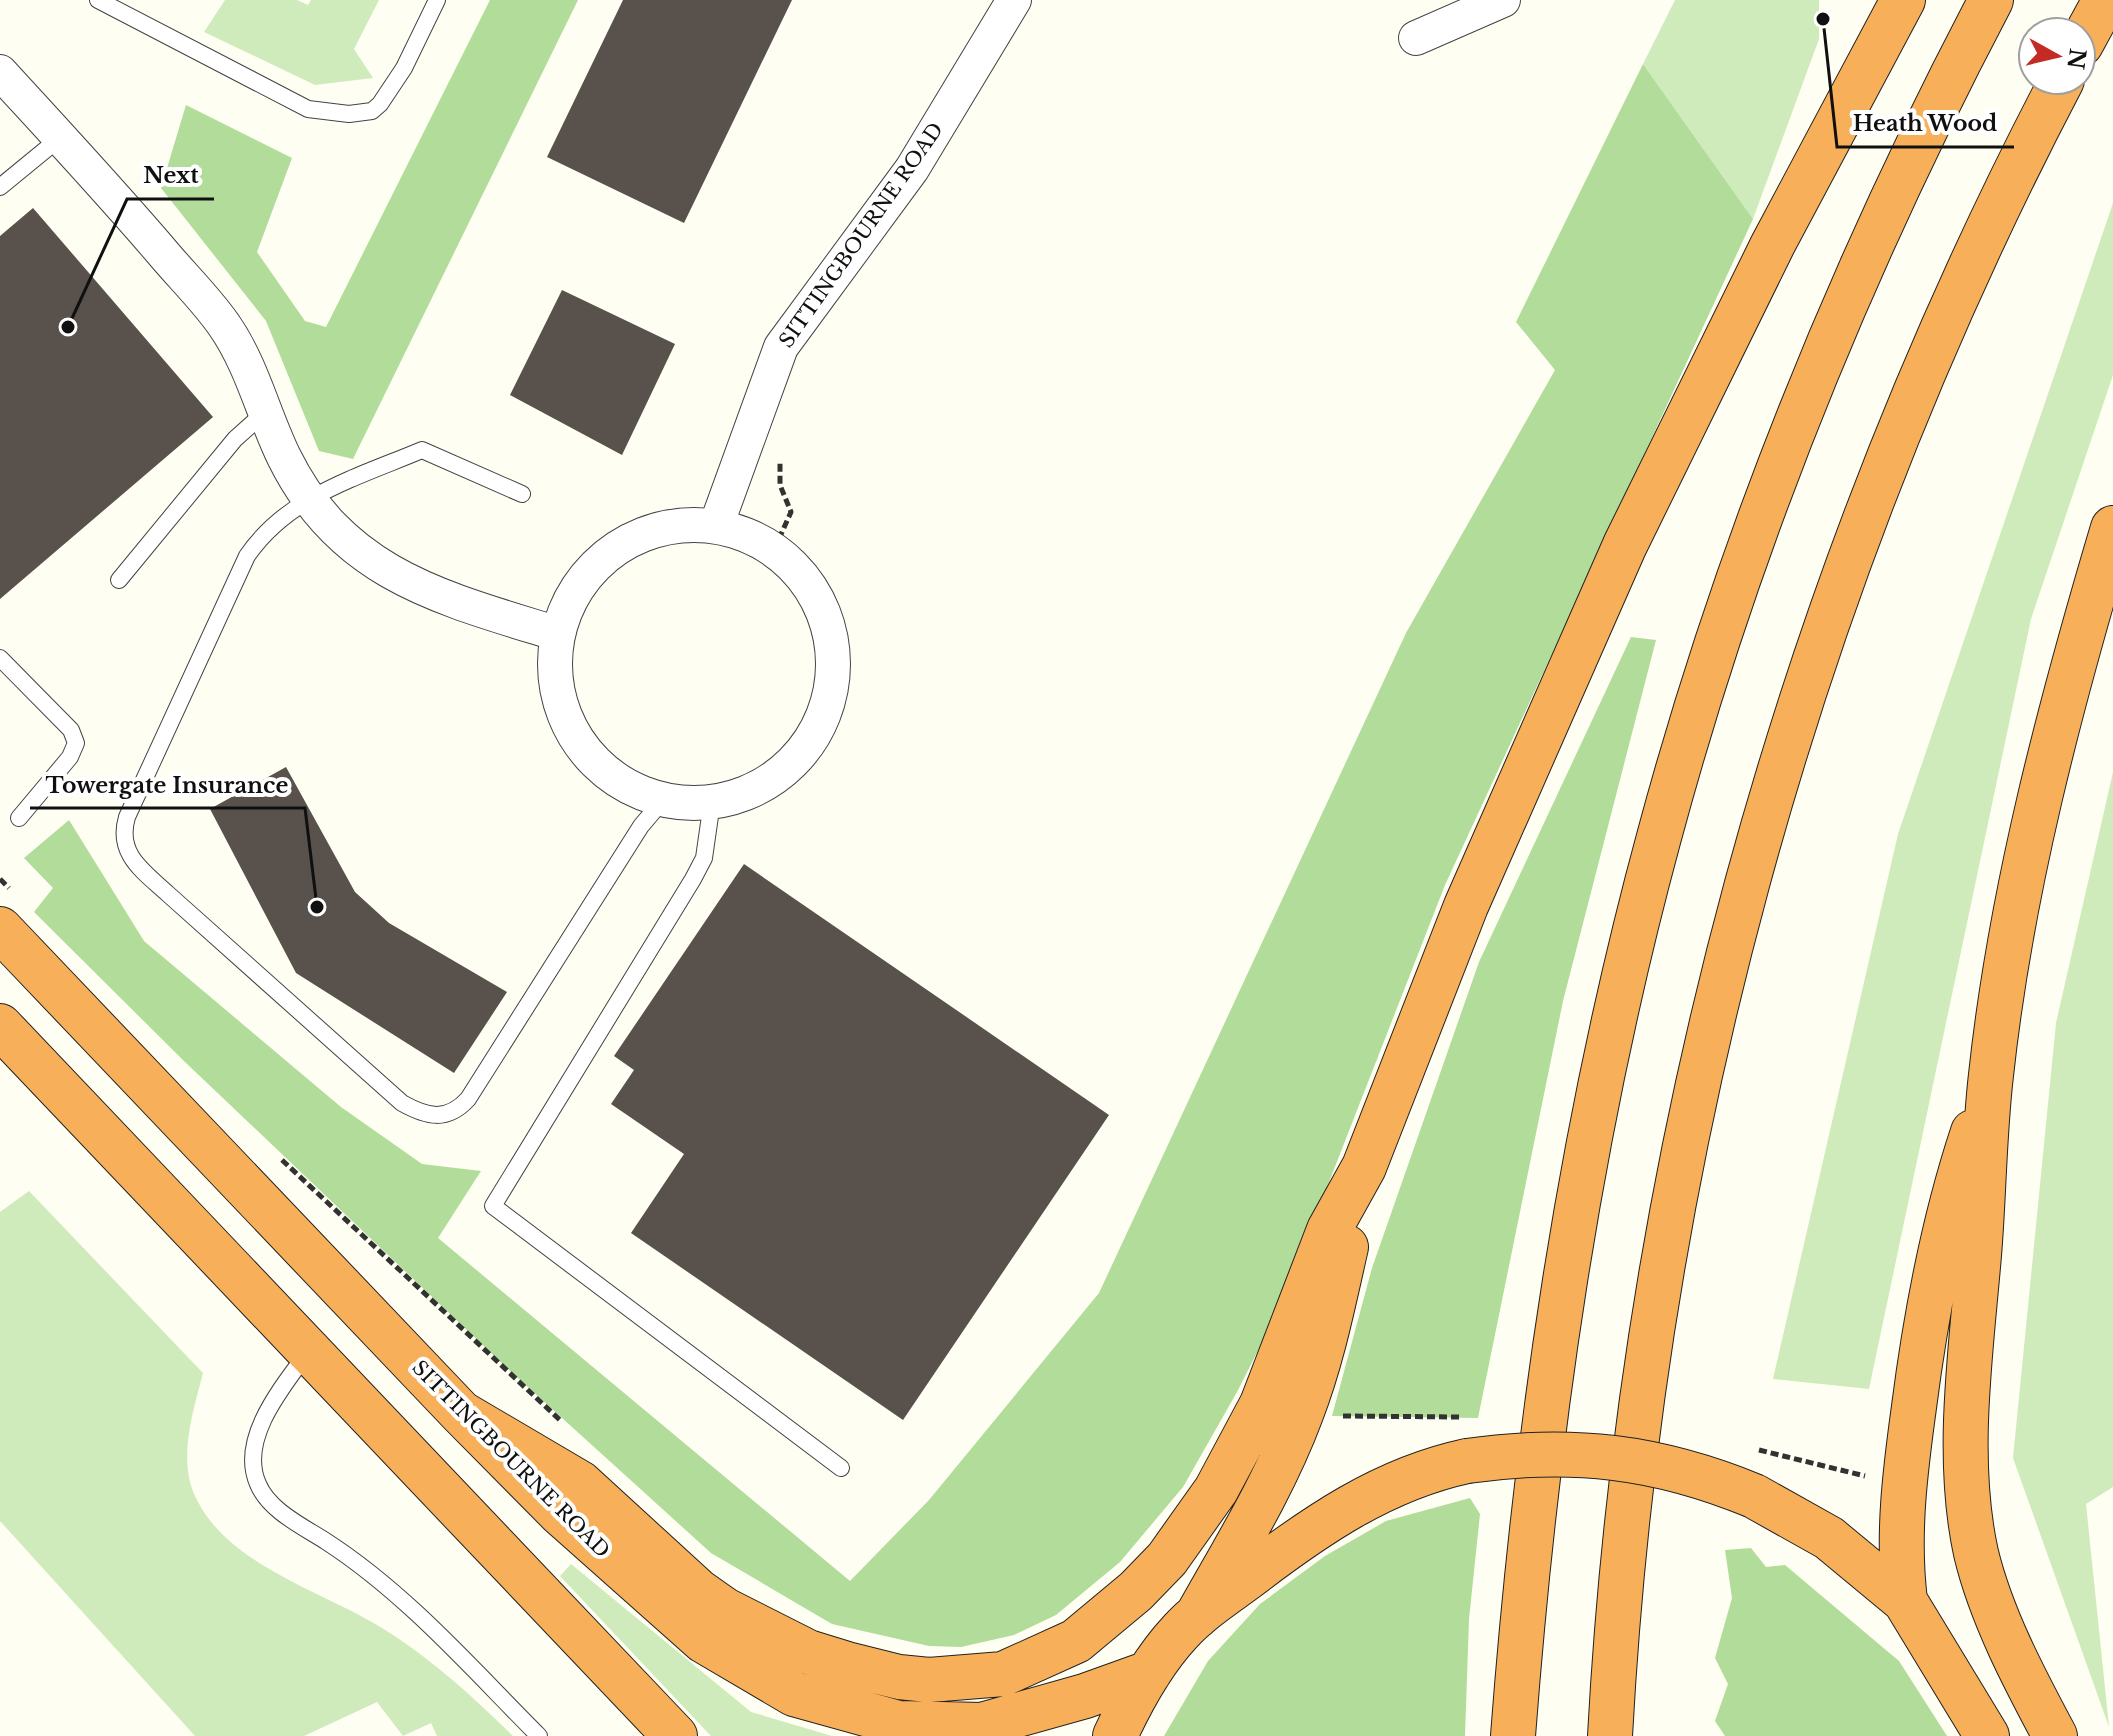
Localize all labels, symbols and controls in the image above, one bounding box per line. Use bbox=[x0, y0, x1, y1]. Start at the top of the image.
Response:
north arrow bbox=[2017, 16, 2097, 96]
text: N bbox=[2061, 47, 2091, 71]
callout: Heath Wood bbox=[1837, 101, 2014, 147]
text: Heath Wood bbox=[1853, 110, 1997, 137]
street label: SITTINGBOURNE ROAD bbox=[774, 118, 948, 352]
callout: Next bbox=[127, 153, 214, 199]
text: Next bbox=[143, 162, 199, 189]
callout: Towergate Insurance bbox=[30, 762, 305, 808]
text: Towergate Insurance bbox=[46, 772, 289, 799]
street label: SITTINGBOURNE ROAD bbox=[407, 1355, 615, 1563]

